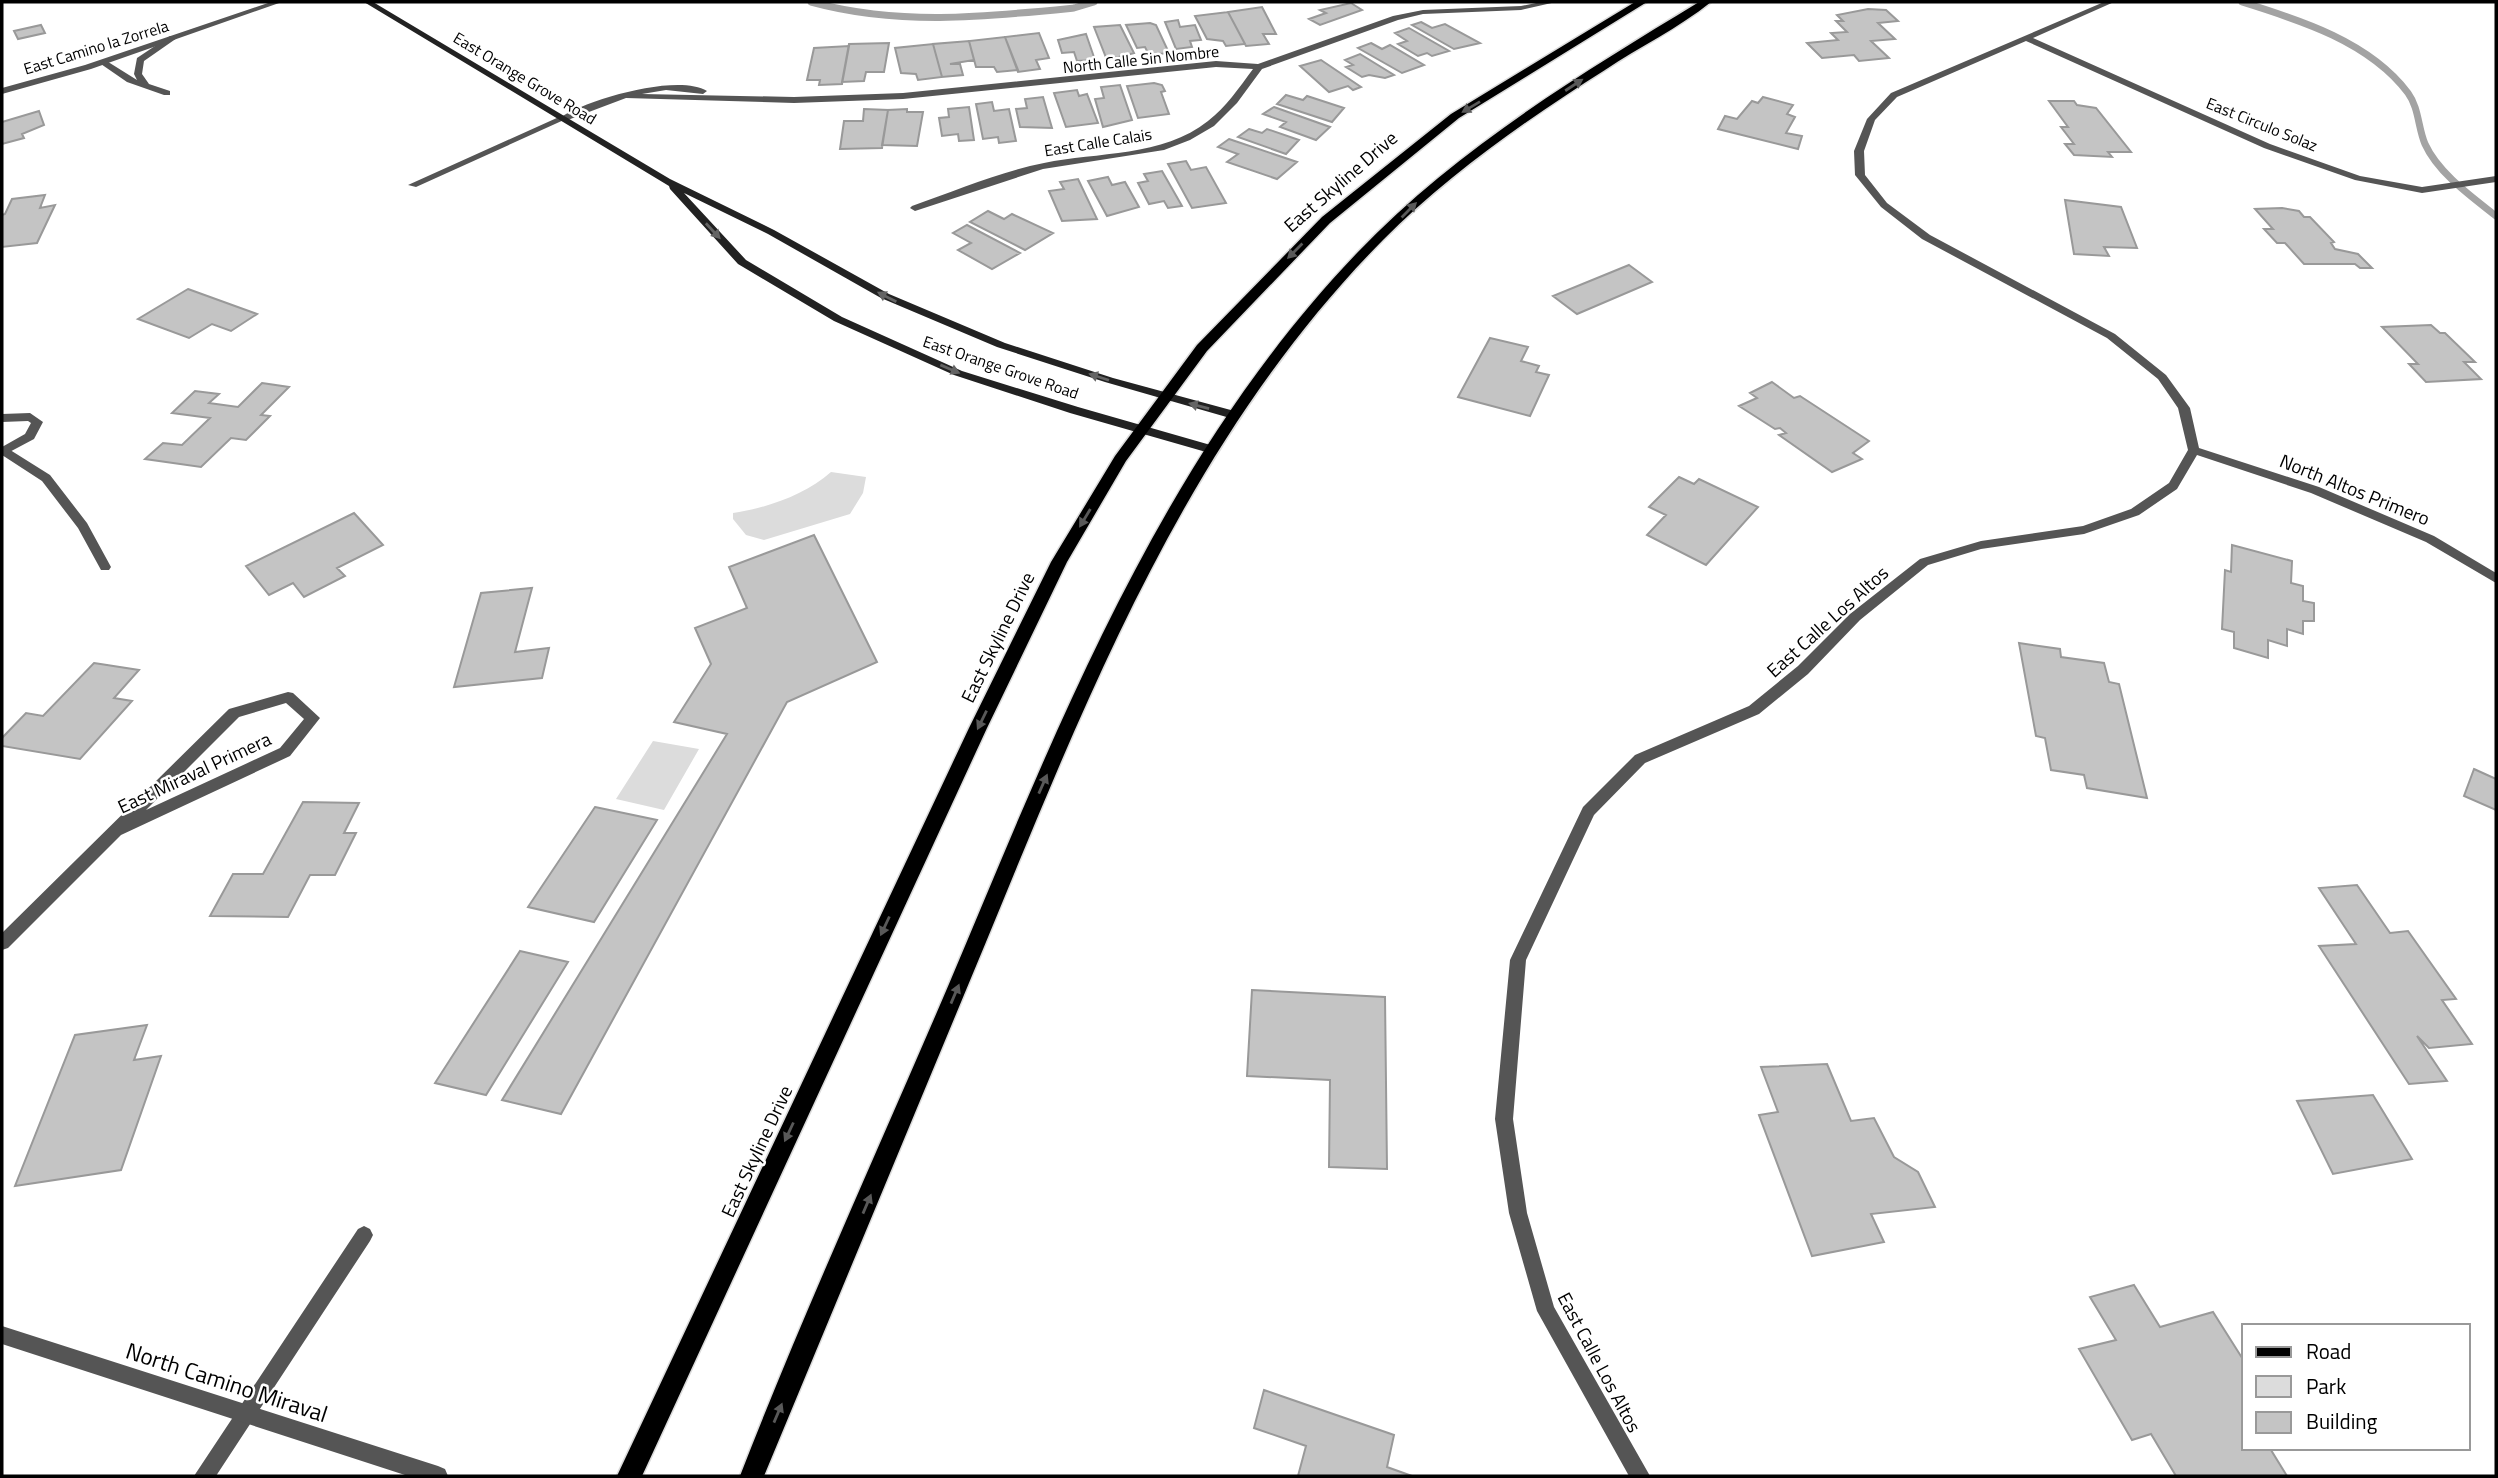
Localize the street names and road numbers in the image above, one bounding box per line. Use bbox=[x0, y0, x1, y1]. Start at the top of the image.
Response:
street label: East Camino la Zorrela bbox=[21, 14, 171, 80]
street label: East Orange Grove Road bbox=[449, 26, 601, 130]
street label: North Calle Sin Nombre bbox=[1062, 39, 1220, 79]
street label: East Circulo Solaz bbox=[2203, 91, 2321, 157]
street label: East Calle Calais bbox=[1043, 122, 1153, 162]
street label: East Skyline Drive bbox=[1277, 123, 1403, 239]
street label: East Orange Grove Road bbox=[920, 329, 1082, 405]
street label: North Altos Primero bbox=[2276, 446, 2434, 532]
street label: East Calle Los Altos bbox=[1760, 558, 1895, 684]
street label: East Skyline Drive bbox=[953, 567, 1041, 707]
street label: East Miraval Primera bbox=[112, 723, 276, 820]
street label: East Skyline Drive bbox=[713, 1080, 799, 1222]
street label: East Calle Los Altos bbox=[1551, 1287, 1649, 1438]
street label: North Camino Miraval bbox=[122, 1333, 332, 1431]

